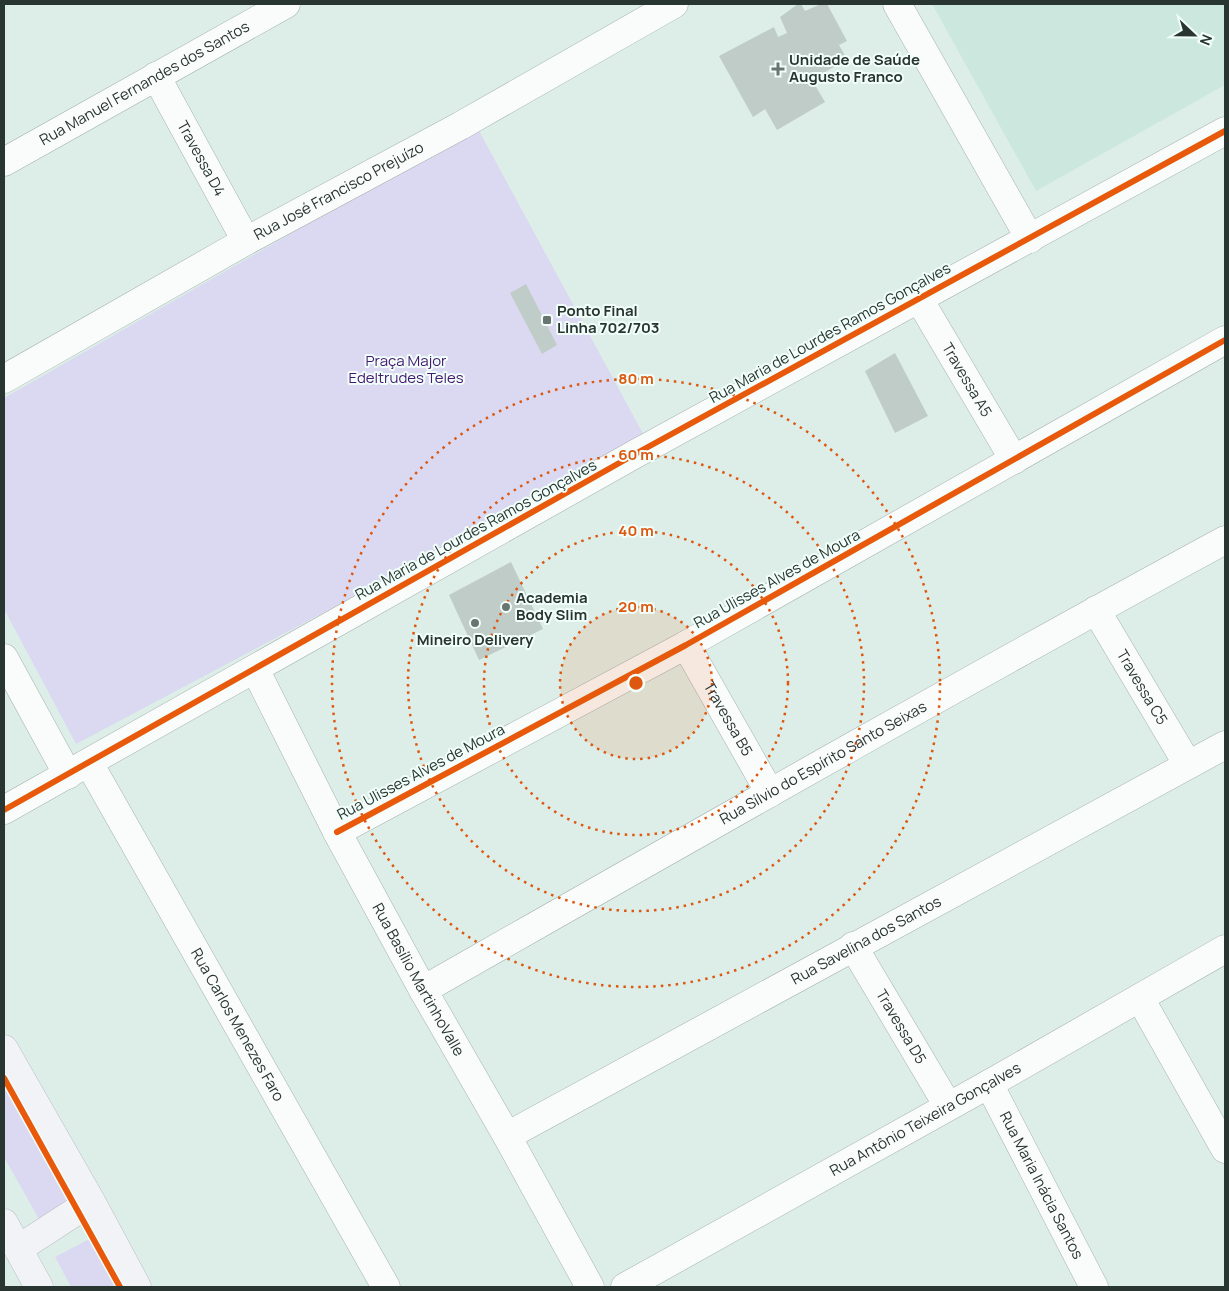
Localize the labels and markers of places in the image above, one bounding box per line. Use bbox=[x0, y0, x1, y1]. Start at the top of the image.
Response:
place label: Unidade de Saúde Augusto Franco bbox=[789, 49, 920, 87]
marker: Unidade de Saúde Augusto Franco bbox=[771, 62, 785, 76]
place label: Ponto Final Linha 702/703 bbox=[557, 300, 660, 338]
marker: Ponto Final Linha 702/703 bbox=[541, 314, 553, 326]
place label: Academia Body Slim bbox=[516, 587, 588, 625]
marker: Academia Body Slim bbox=[500, 601, 512, 613]
marker: Mineiro Delivery bbox=[469, 617, 481, 629]
place label: Mineiro Delivery bbox=[417, 629, 534, 650]
centre of rings bbox=[627, 674, 645, 692]

